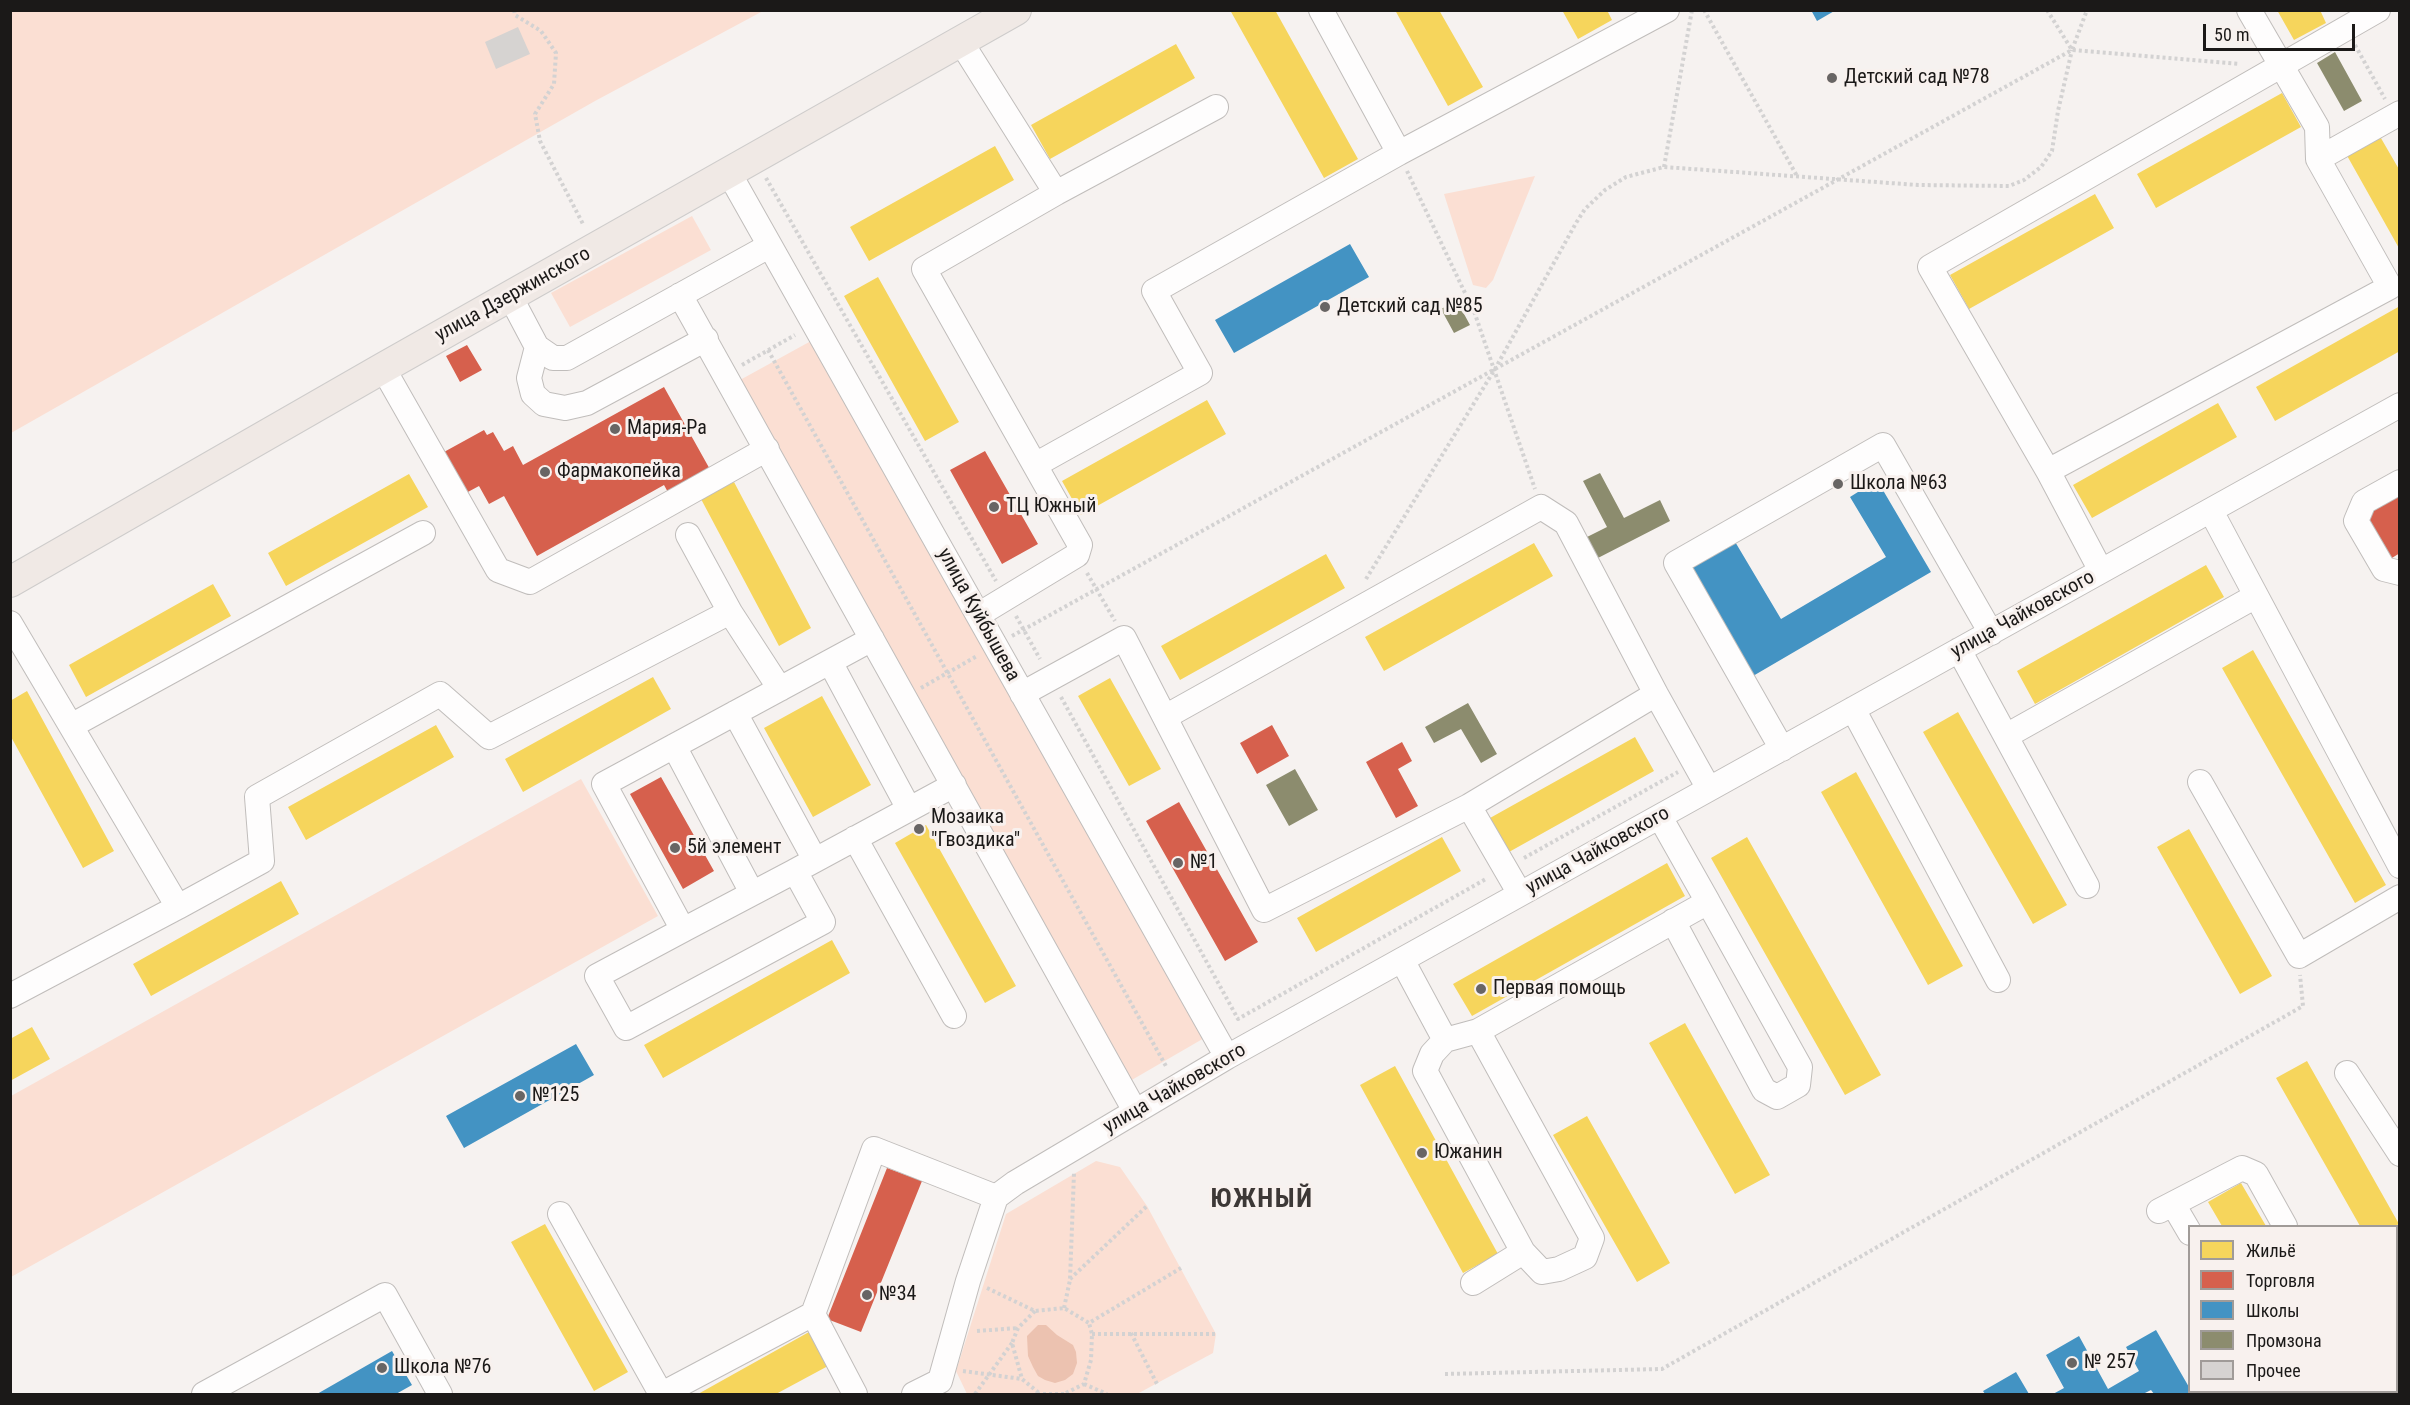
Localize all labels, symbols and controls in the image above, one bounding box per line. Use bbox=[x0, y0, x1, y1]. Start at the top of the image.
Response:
scale bar bbox=[2206, 12, 2358, 50]
text: 50 m bbox=[2214, 24, 2249, 45]
place label: Детский сад №78 bbox=[1844, 66, 1990, 90]
marker: Детский сад №78 bbox=[1825, 71, 1839, 85]
street label: улица Дзержинского bbox=[431, 242, 595, 348]
place label: Детский сад №85 bbox=[1337, 295, 1483, 319]
marker: Детский сад №85 bbox=[1318, 300, 1332, 314]
place label: Мария-Ра bbox=[627, 417, 707, 441]
marker: Мария-Ра bbox=[608, 422, 622, 436]
place label: Фармакопейка bbox=[557, 460, 681, 484]
marker: Фармакопейка bbox=[538, 465, 552, 479]
place label: Школа №63 bbox=[1850, 472, 1947, 496]
marker: Школа №63 bbox=[1831, 477, 1845, 491]
place label: ТЦ Южный bbox=[1006, 495, 1096, 519]
marker: ТЦ Южный bbox=[987, 500, 1001, 514]
street label: улица Куйбышева bbox=[931, 544, 1025, 686]
street label: улица Чайковского bbox=[1947, 566, 2099, 664]
street label: улица Чайковского bbox=[1522, 802, 1674, 900]
place label: Мозаика "Гвоздика" bbox=[931, 806, 1020, 853]
marker: Мозаика "Гвоздика" bbox=[912, 822, 926, 836]
place label: 5й элемент bbox=[687, 836, 782, 860]
marker: 5й элемент bbox=[668, 841, 682, 855]
place label: №1 bbox=[1190, 851, 1218, 875]
marker: №1 bbox=[1171, 856, 1185, 870]
place label: Первая помощь bbox=[1493, 977, 1626, 1001]
marker: Первая помощь bbox=[1474, 982, 1488, 996]
street label: улица Чайковского bbox=[1100, 1039, 1250, 1139]
place label: №125 bbox=[532, 1084, 579, 1108]
marker: №125 bbox=[513, 1089, 527, 1103]
place label: Южанин bbox=[1434, 1141, 1503, 1165]
marker: Южанин bbox=[1415, 1146, 1429, 1160]
district label: ЮЖНЫЙ bbox=[1211, 1184, 1313, 1216]
legend bbox=[2188, 1225, 2398, 1393]
text: Жильё bbox=[2246, 1240, 2296, 1261]
text: Торговля bbox=[2246, 1270, 2315, 1291]
place label: №34 bbox=[879, 1283, 916, 1307]
marker: №34 bbox=[860, 1288, 874, 1302]
text: Школы bbox=[2246, 1300, 2299, 1321]
text: Промзона bbox=[2246, 1330, 2322, 1351]
place label: № 257 bbox=[2084, 1351, 2136, 1375]
place label: Школа №76 bbox=[394, 1356, 491, 1380]
marker: № 257 bbox=[2065, 1356, 2079, 1370]
text: Прочее bbox=[2246, 1360, 2301, 1381]
marker: Школа №76 bbox=[375, 1361, 389, 1375]

